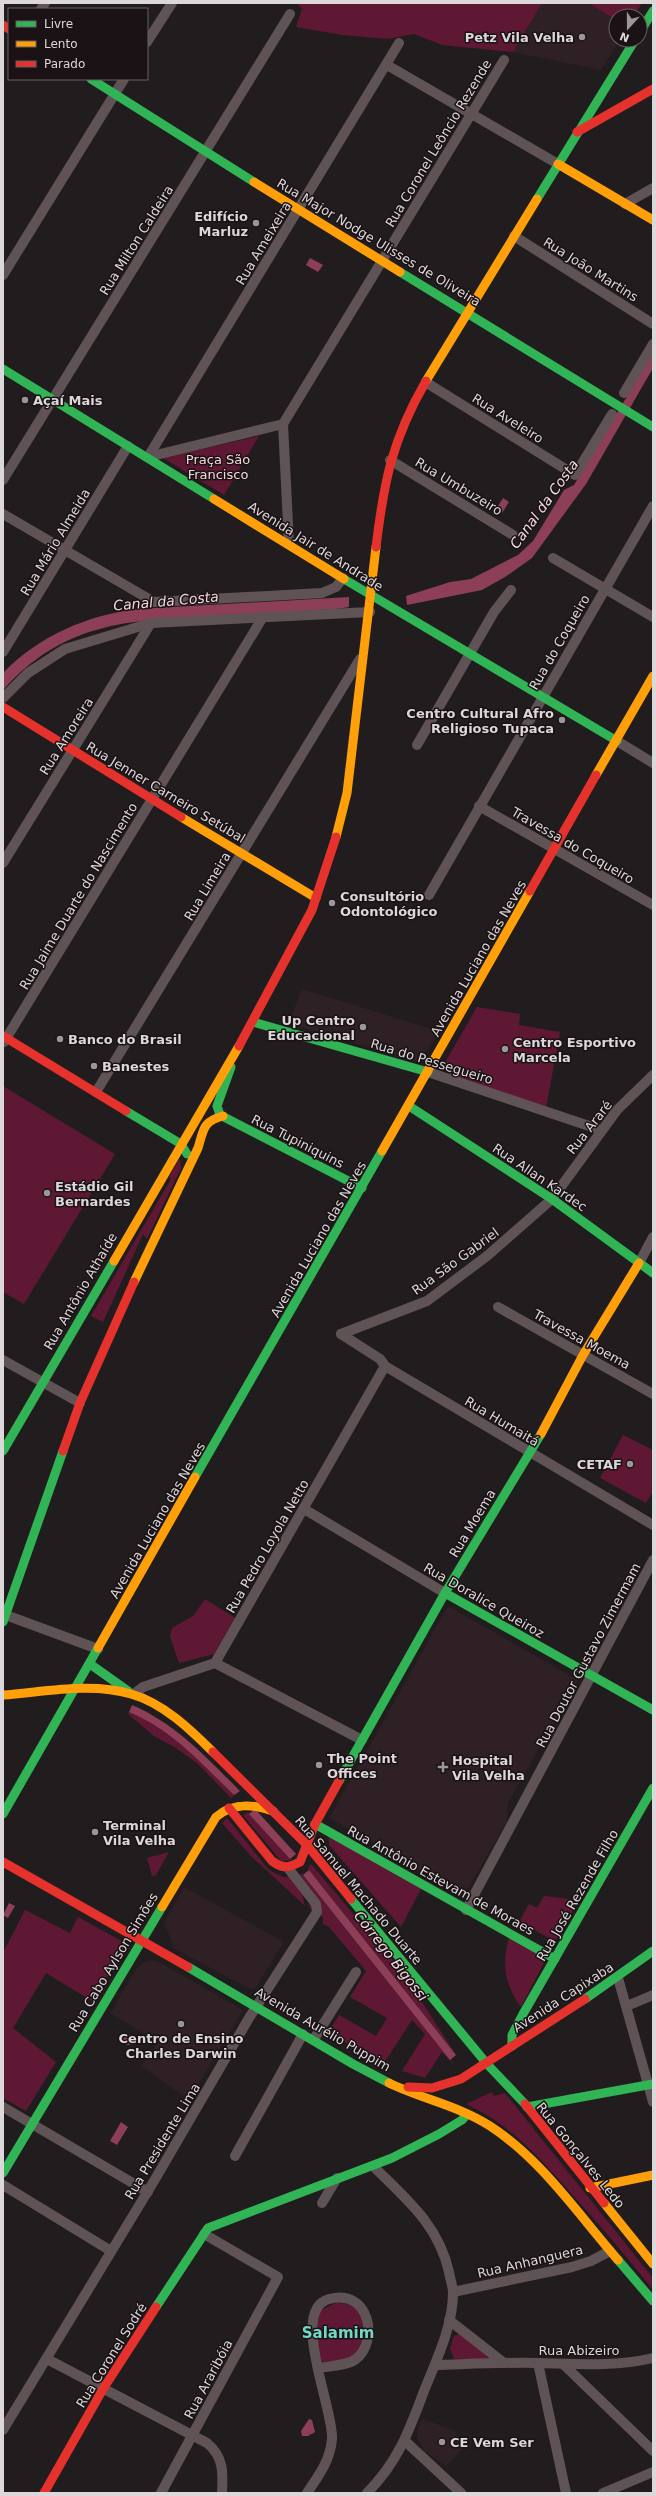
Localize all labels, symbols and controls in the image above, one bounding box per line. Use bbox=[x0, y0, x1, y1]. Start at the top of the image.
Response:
legend bbox=[8, 8, 148, 80]
north arrow bbox=[608, 8, 648, 48]
text: Livre bbox=[44, 17, 73, 31]
text: N bbox=[618, 29, 631, 45]
place label: Petz Vila Velha bbox=[465, 30, 574, 45]
marker: Petz Vila Velha bbox=[577, 32, 587, 42]
text: Lento bbox=[44, 37, 78, 51]
text: Parado bbox=[44, 57, 85, 71]
street label: Rua Coronel Leôncio Rezende bbox=[382, 57, 494, 230]
street label: Rua Major Nodge Ulisses de Oliveira bbox=[274, 175, 483, 309]
street label: Rua Milton Caldeira bbox=[97, 183, 176, 298]
street label: Rua Ameixeira bbox=[233, 199, 294, 287]
place label: Edifício Marluz bbox=[194, 209, 248, 239]
marker: Edifício Marluz bbox=[251, 218, 261, 228]
street label: Rua João Martins bbox=[541, 234, 641, 305]
street label: Rua Aveleiro bbox=[469, 391, 546, 446]
place label: Açaí Mais bbox=[33, 393, 103, 408]
marker: Açaí Mais bbox=[20, 395, 30, 405]
park label: Praça São Francisco bbox=[186, 452, 250, 482]
street label: Rua Umbuzeiro bbox=[412, 455, 505, 518]
water label: Canal da Costa bbox=[506, 457, 582, 551]
street label: Rua Mário Almeida bbox=[18, 486, 93, 598]
street label: Avenida Jair de Andrade bbox=[246, 499, 386, 594]
water label: Canal da Costa bbox=[113, 588, 219, 614]
street label: Rua do Coqueiro bbox=[526, 592, 593, 692]
street label: Rua Amoreira bbox=[37, 695, 96, 778]
place label: Centro Cultural Afro Religioso Tupaca bbox=[406, 706, 554, 736]
marker: Centro Cultural Afro Religioso Tupaca bbox=[557, 715, 567, 725]
street label: Rua Jenner Carneiro Setúbal bbox=[83, 739, 248, 846]
street label: Rua Jaime Duarte do Nascimento bbox=[17, 800, 140, 992]
street label: Travessa do Coqueiro bbox=[508, 804, 637, 887]
street label: Rua Limeira bbox=[181, 849, 234, 923]
street label: Avenida Luciano das Neves bbox=[428, 877, 529, 1039]
place label: Consultório Odontológico bbox=[340, 889, 438, 919]
marker: Consultório Odontológico bbox=[327, 898, 337, 908]
place label: Up Centro Educacional bbox=[268, 1013, 355, 1043]
marker: Up Centro Educacional bbox=[358, 1022, 368, 1032]
place label: Banco do Brasil bbox=[68, 1032, 182, 1047]
marker: Banco do Brasil bbox=[55, 1034, 65, 1044]
place label: Centro Esportivo Marcela bbox=[513, 1035, 636, 1065]
street label: Rua do Pessegueiro bbox=[369, 1036, 495, 1087]
marker: Centro Esportivo Marcela bbox=[500, 1044, 510, 1054]
place label: Banestes bbox=[102, 1059, 170, 1074]
marker: Banestes bbox=[89, 1061, 99, 1071]
street label: Rua Araré bbox=[564, 1097, 615, 1157]
street label: Rua Tupiniquins bbox=[249, 1112, 347, 1171]
street label: Rua Allan Kardec bbox=[490, 1140, 590, 1214]
street label: Avenida Luciano das Neves bbox=[268, 1158, 369, 1320]
place label: Estádio Gil Bernardes bbox=[55, 1179, 133, 1209]
marker: Estádio Gil Bernardes bbox=[42, 1188, 52, 1198]
street label: Rua São Gabriel bbox=[409, 1225, 502, 1298]
street label: Rua Antônio Athaíde bbox=[41, 1230, 120, 1352]
street label: Travessa Moema bbox=[530, 1306, 633, 1372]
street label: Rua Humaitá bbox=[462, 1393, 542, 1450]
street label: Avenida Luciano das Neves bbox=[107, 1439, 208, 1601]
place label: CETAF bbox=[577, 1457, 622, 1472]
marker: CETAF bbox=[625, 1459, 635, 1469]
street label: Rua Pedro Loyola Netto bbox=[223, 1477, 312, 1616]
street label: Rua Moema bbox=[446, 1487, 499, 1560]
street label: Rua Doralice Queiroz bbox=[421, 1560, 547, 1641]
street label: Rua Doutor Gustavo Zimermam bbox=[533, 1560, 644, 1750]
place label: The Point Offices bbox=[327, 1751, 397, 1781]
place label: Hospital Vila Velha bbox=[452, 1753, 525, 1783]
marker: The Point Offices bbox=[314, 1760, 324, 1770]
marker: Hospital Vila Velha bbox=[437, 1761, 449, 1773]
street label: Rua Samuel Machado Duarte bbox=[292, 1813, 425, 1968]
place label: Terminal Vila Velha bbox=[103, 1818, 176, 1848]
street label: Rua Antônio Estevam de Moraes bbox=[345, 1823, 537, 1938]
marker: Terminal Vila Velha bbox=[90, 1827, 100, 1837]
street label: Rua José Rezende Filho bbox=[534, 1827, 621, 1964]
street label: Rua Cabo Aylson Simões bbox=[66, 1890, 161, 2035]
water label: Córrego Bigossi bbox=[351, 1908, 431, 2004]
street label: Avenida Capixaba bbox=[510, 1959, 616, 2036]
street label: Avenida Aurélio Puppim bbox=[252, 1984, 393, 2074]
marker: Centro de Ensino Charles Darwin bbox=[176, 2019, 186, 2029]
place label: Centro de Ensino Charles Darwin bbox=[119, 2031, 243, 2061]
street label: Rua Presidente Lima bbox=[122, 2080, 203, 2202]
street label: Rua Gonçalves Ledo bbox=[533, 2099, 628, 2211]
street label: Rua Anhanguera bbox=[476, 2242, 584, 2281]
street label: Rua Coronel Sodré bbox=[73, 2300, 150, 2410]
district label: Salamim bbox=[302, 2324, 374, 2342]
street label: Rua Araribóia bbox=[181, 2337, 236, 2421]
street label: Rua Abizeiro bbox=[539, 2343, 620, 2358]
place label: CE Vem Ser bbox=[450, 2435, 534, 2450]
marker: CE Vem Ser bbox=[437, 2437, 447, 2447]

